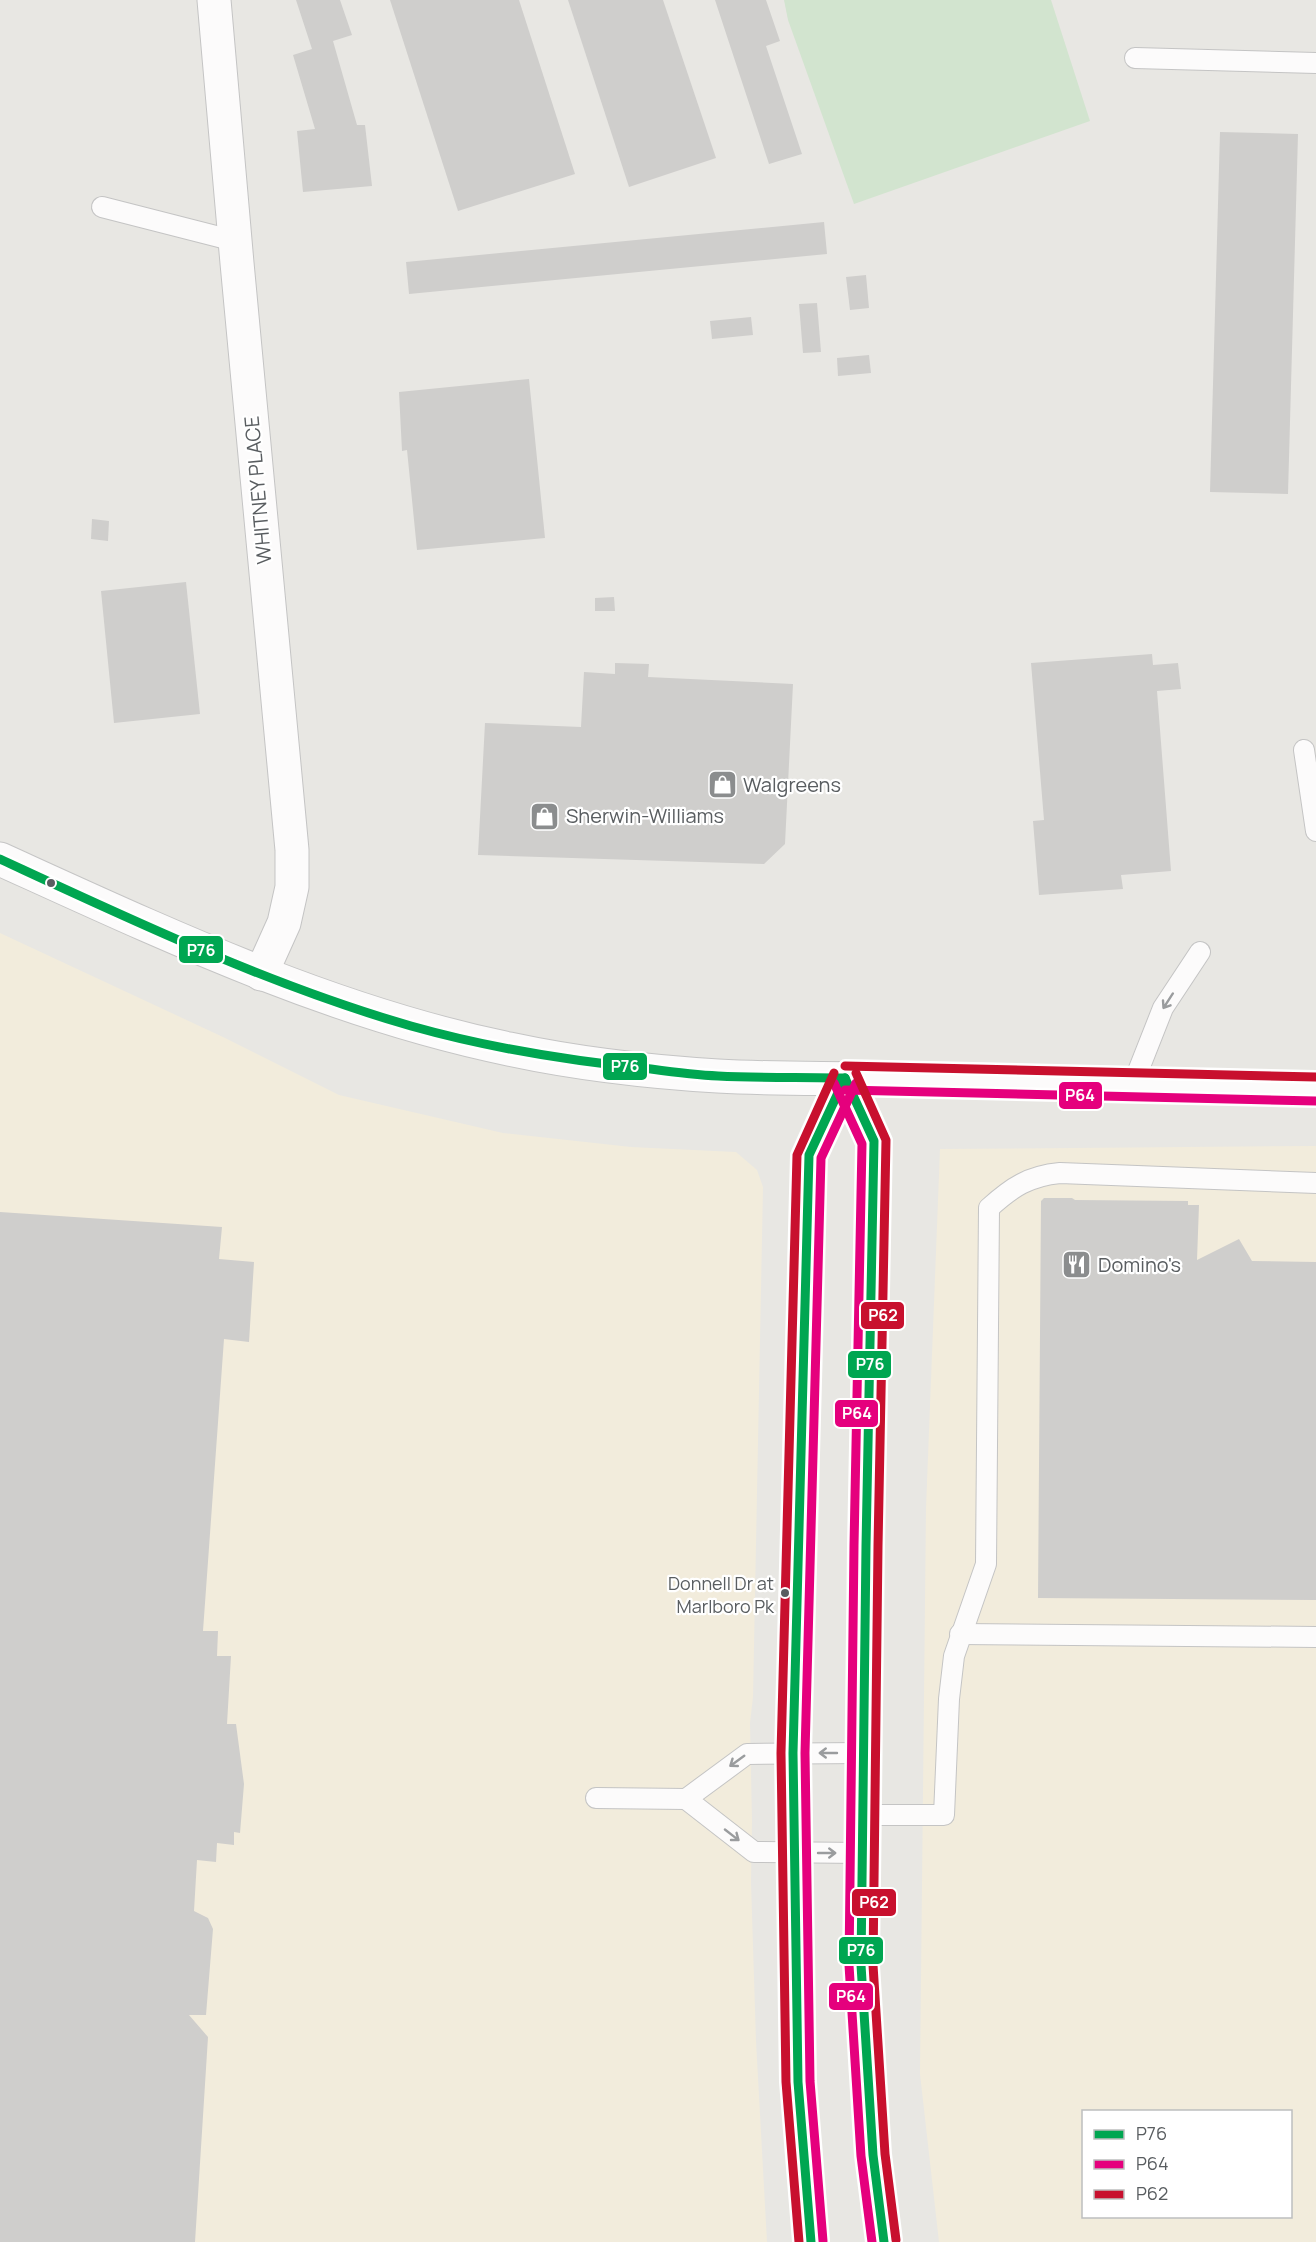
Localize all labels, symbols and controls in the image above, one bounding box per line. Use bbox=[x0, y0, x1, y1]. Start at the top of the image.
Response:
street label: WHITNEY PLACE bbox=[238, 415, 277, 565]
shop icon: Walgreens bbox=[706, 769, 738, 801]
place label: Walgreens bbox=[743, 771, 841, 798]
shop icon: Sherwin-Williams bbox=[529, 800, 561, 832]
place label: Sherwin-Williams bbox=[566, 802, 724, 829]
unlabelled marker bbox=[45, 877, 57, 889]
line badge: P76 bbox=[178, 935, 224, 964]
text: P76 bbox=[187, 939, 215, 961]
one-way arrow bbox=[1162, 992, 1174, 1009]
line badge: P76 bbox=[602, 1052, 648, 1081]
text: P76 bbox=[611, 1055, 639, 1077]
line badge: P64 bbox=[1058, 1081, 1103, 1110]
text: P64 bbox=[1065, 1084, 1095, 1106]
restaurant icon: Domino's bbox=[1061, 1249, 1093, 1281]
place label: Domino's bbox=[1098, 1251, 1181, 1278]
line badge: P62 bbox=[860, 1301, 905, 1330]
text: P62 bbox=[868, 1304, 898, 1326]
line badge: P76 bbox=[847, 1350, 892, 1379]
text: P76 bbox=[856, 1353, 884, 1375]
line badge: P64 bbox=[834, 1399, 879, 1428]
text: P64 bbox=[842, 1402, 872, 1424]
place label: Donnell Dr at Marlboro Pk bbox=[668, 1571, 775, 1618]
marker: Donnell Dr at Marlboro Pk bbox=[779, 1587, 791, 1599]
one-way arrow bbox=[819, 1747, 839, 1759]
one-way arrow bbox=[730, 1755, 746, 1767]
one-way arrow bbox=[723, 1828, 739, 1841]
one-way arrow bbox=[817, 1847, 837, 1858]
line badge: P62 bbox=[851, 1888, 897, 1917]
text: P62 bbox=[859, 1891, 889, 1913]
line badge: P76 bbox=[838, 1936, 884, 1965]
text: P76 bbox=[847, 1939, 875, 1961]
line badge: P64 bbox=[828, 1982, 874, 2011]
text: P64 bbox=[836, 1985, 866, 2007]
legend bbox=[1082, 2110, 1292, 2218]
text: P76 bbox=[1136, 2121, 1167, 2145]
text: P64 bbox=[1136, 2151, 1169, 2175]
text: P62 bbox=[1136, 2181, 1168, 2205]

